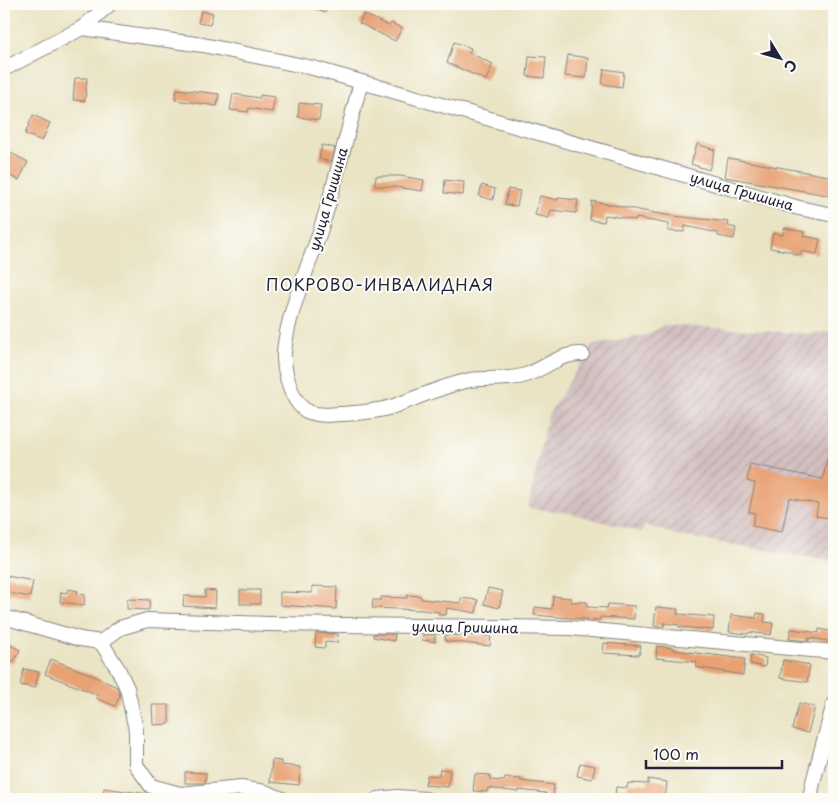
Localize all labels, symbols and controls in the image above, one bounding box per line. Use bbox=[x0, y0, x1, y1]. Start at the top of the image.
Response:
north arrow bbox=[756, 32, 806, 82]
text: С bbox=[779, 56, 802, 77]
street label: улица Гришина bbox=[303, 145, 353, 253]
street label: улица Гришина bbox=[688, 166, 796, 216]
district label: ПОКРОВО-ИНВАЛИДНАЯ bbox=[266, 272, 494, 296]
street label: улица Гришина bbox=[411, 616, 519, 638]
scale bar bbox=[646, 738, 782, 770]
text: 100 m bbox=[653, 742, 699, 765]

